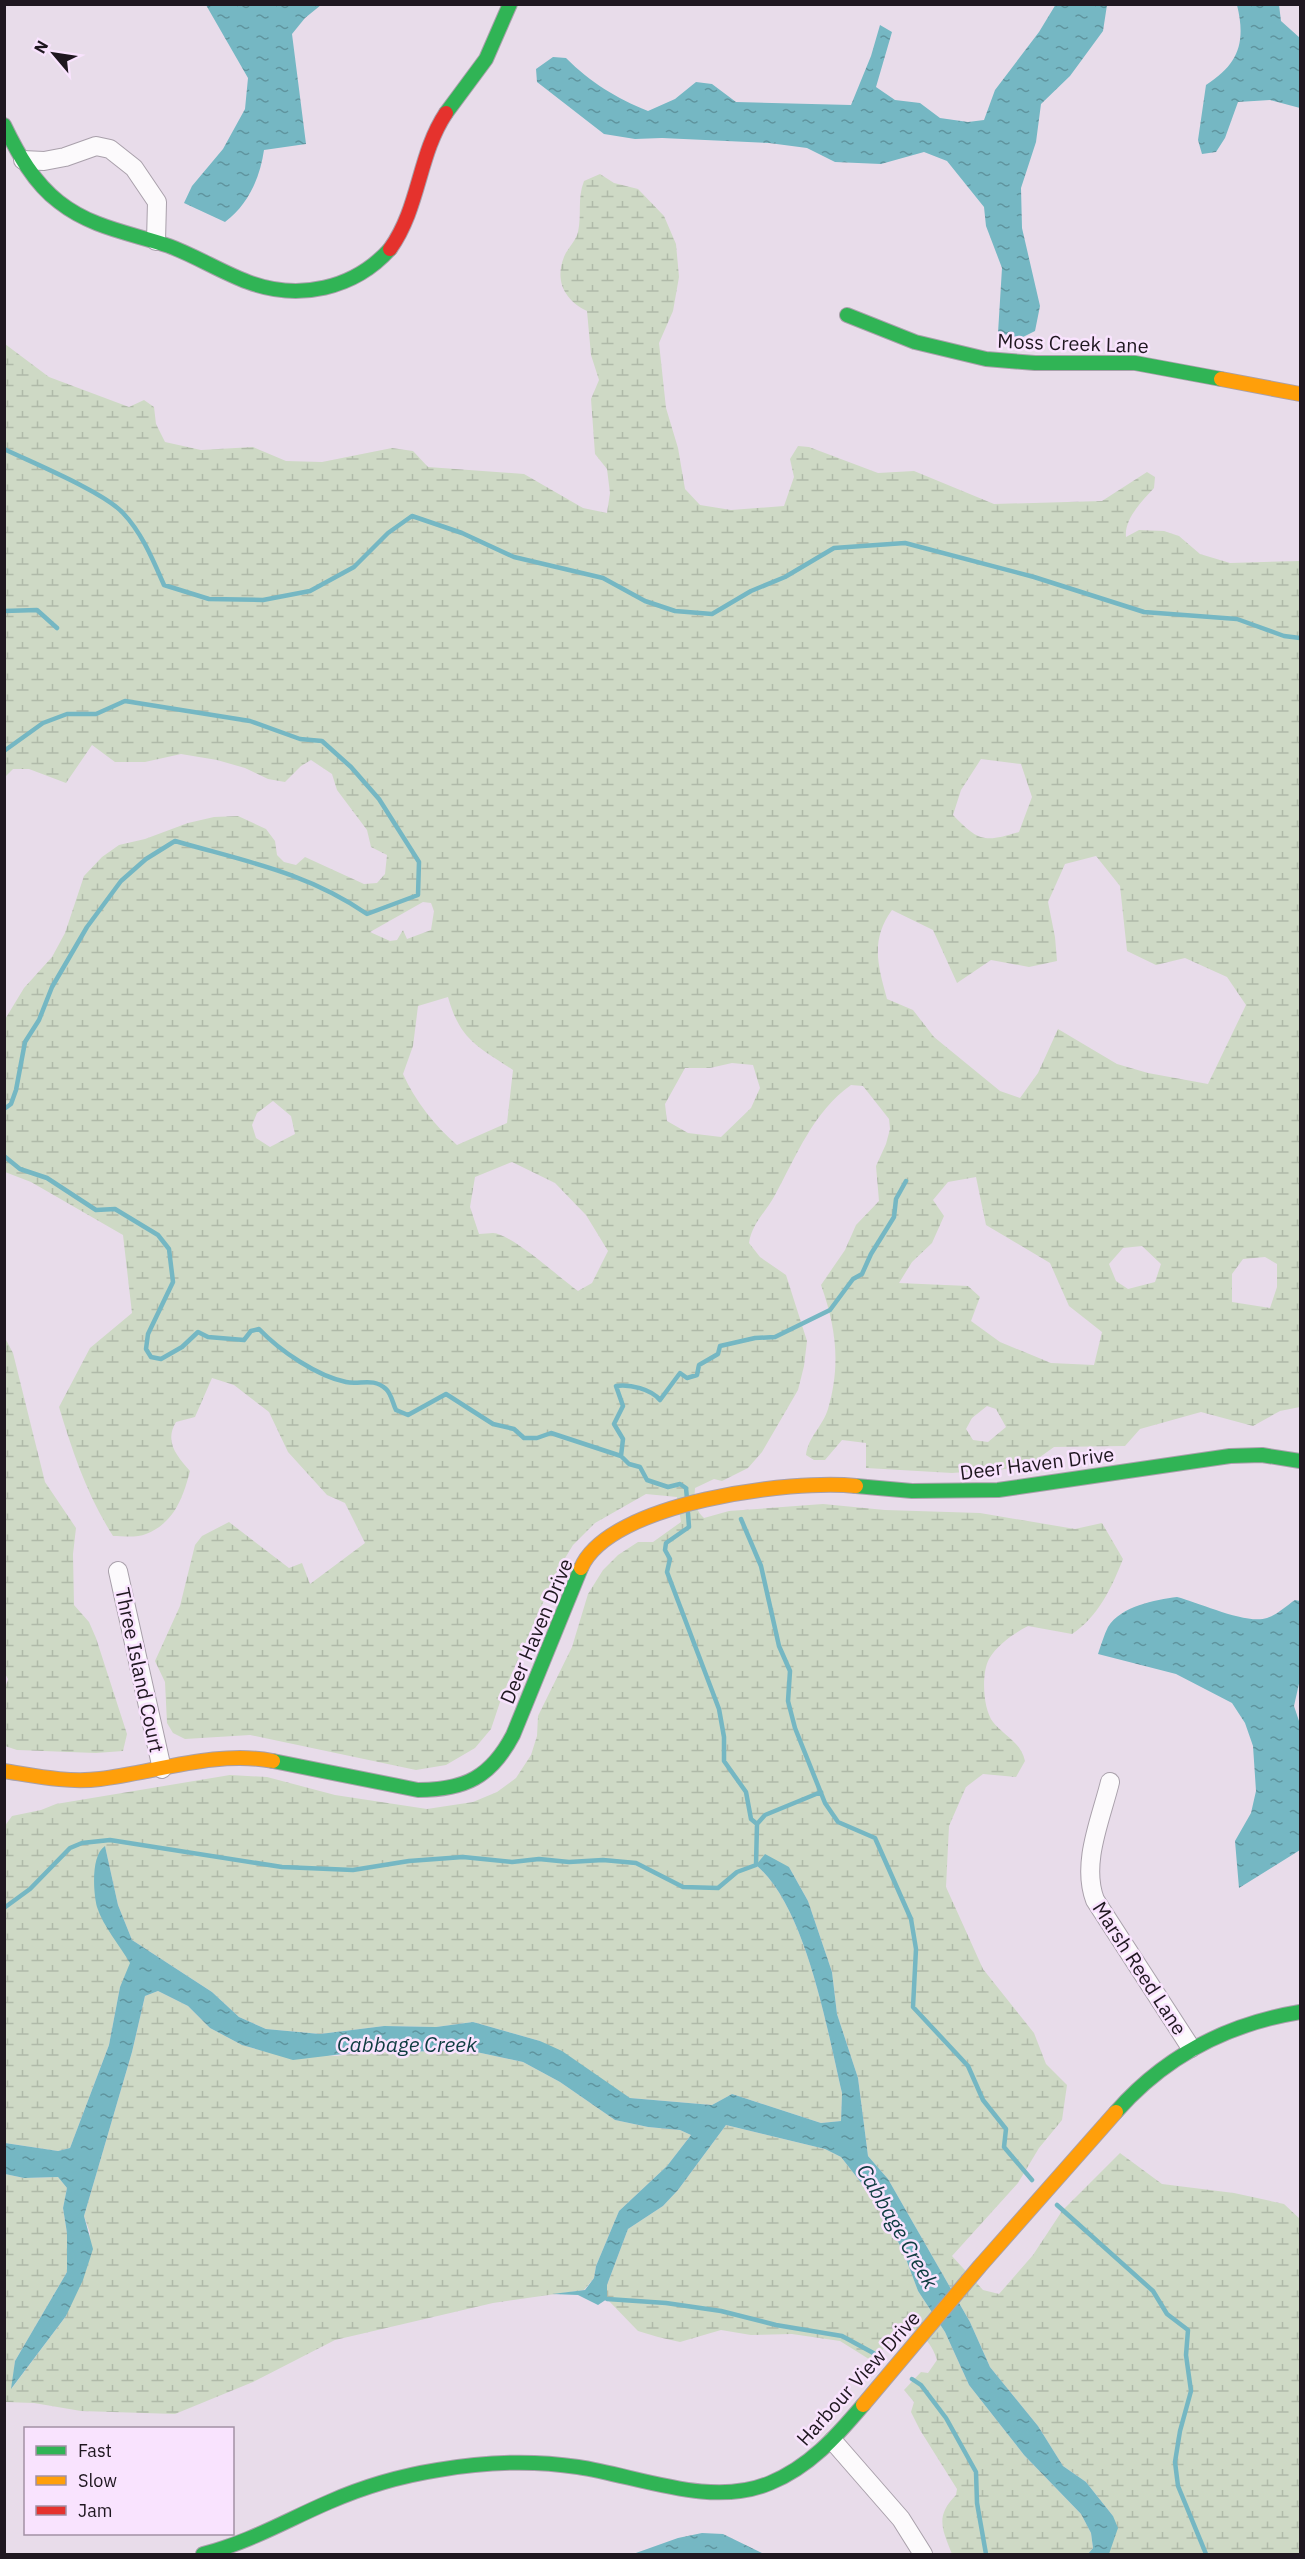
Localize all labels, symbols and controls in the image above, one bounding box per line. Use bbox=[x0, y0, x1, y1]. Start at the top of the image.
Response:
north arrow bbox=[24, 24, 84, 84]
text: N bbox=[29, 37, 52, 57]
street label: Moss Creek Lane bbox=[997, 327, 1149, 359]
street label: Deer Haven Drive bbox=[958, 1440, 1116, 1486]
street label: Deer Haven Drive bbox=[493, 1554, 579, 1708]
street label: Three Island Court bbox=[109, 1585, 171, 1755]
street label: Marsh Reed Lane bbox=[1087, 1896, 1193, 2040]
water label: Cabbage Creek bbox=[337, 2030, 478, 2058]
water label: Cabbage Creek bbox=[851, 2158, 946, 2295]
street label: Harbour View Drive bbox=[790, 2305, 926, 2451]
legend bbox=[24, 2427, 234, 2535]
text: Fast bbox=[78, 2439, 112, 2462]
text: Slow bbox=[78, 2469, 117, 2492]
text: Jam bbox=[78, 2499, 113, 2522]

